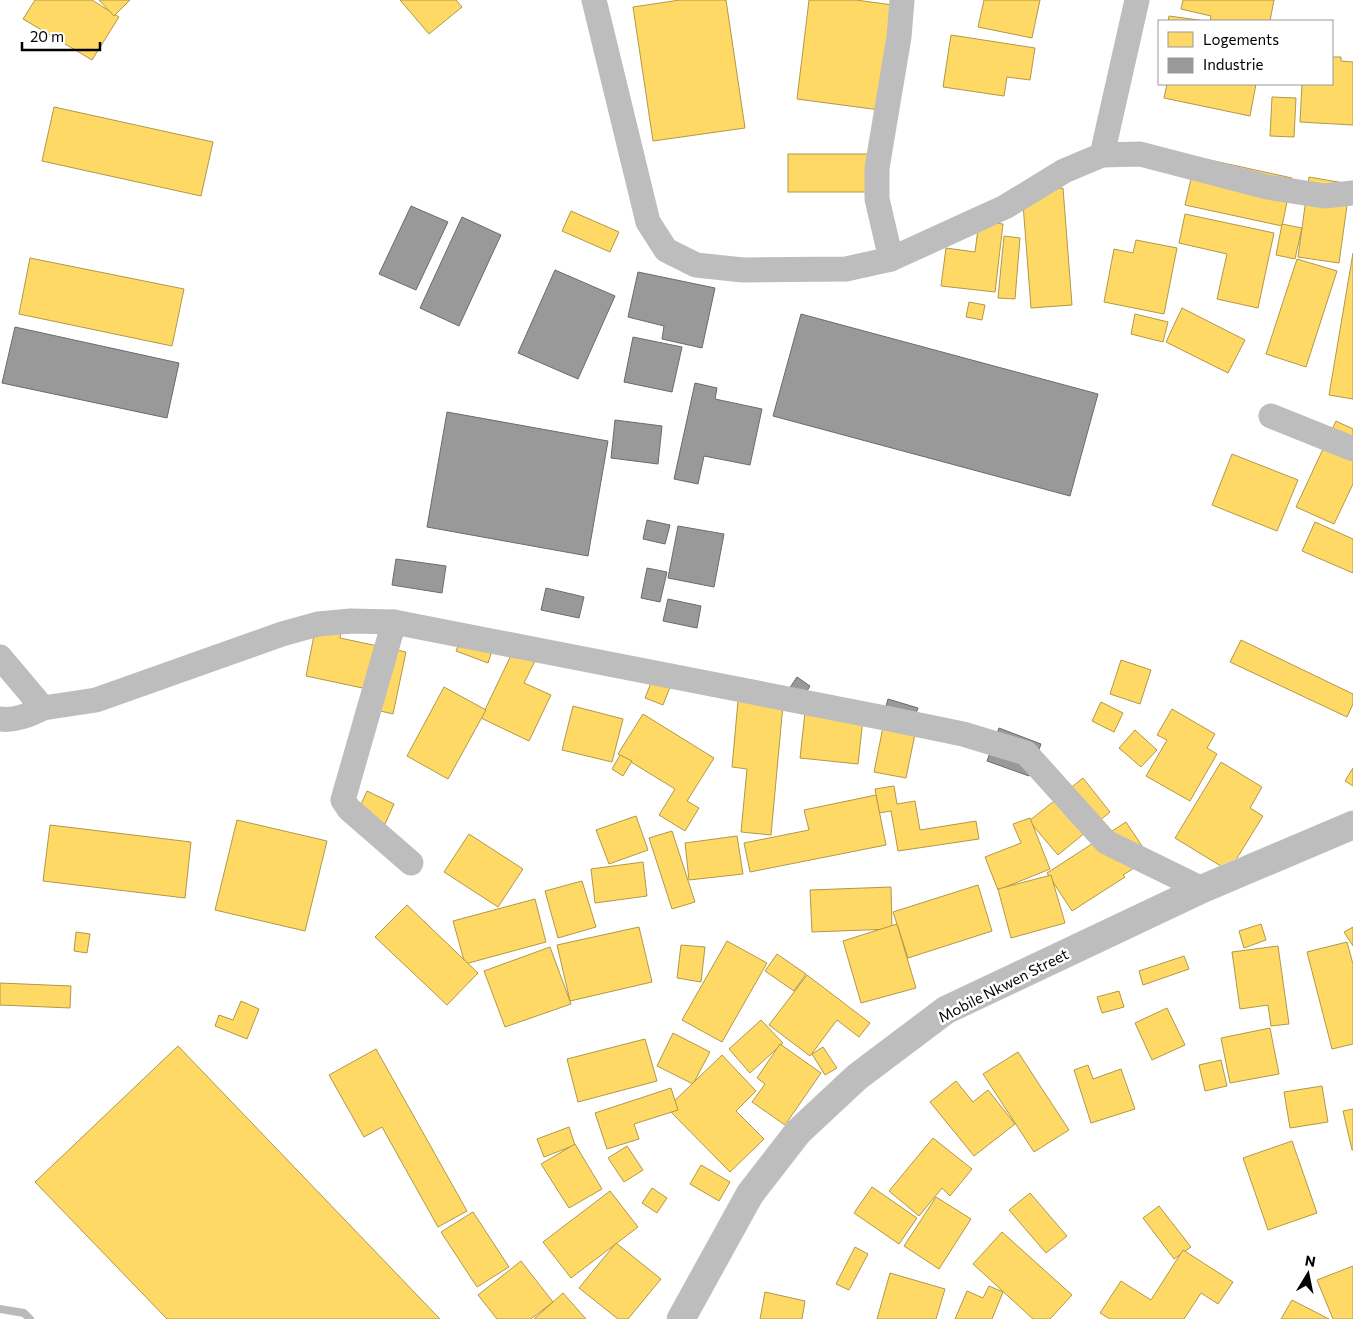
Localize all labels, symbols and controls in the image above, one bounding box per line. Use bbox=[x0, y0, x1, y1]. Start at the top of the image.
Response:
scale bar bbox=[22, 20, 100, 52]
legend bbox=[1158, 20, 1333, 85]
text: 20 m bbox=[30, 27, 64, 45]
text: Logements bbox=[1203, 30, 1279, 48]
text: Industrie bbox=[1203, 55, 1264, 73]
street label: Mobile Nkwen Street bbox=[935, 944, 1071, 1026]
north arrow bbox=[1283, 1249, 1333, 1299]
text: N bbox=[1304, 1251, 1317, 1270]

